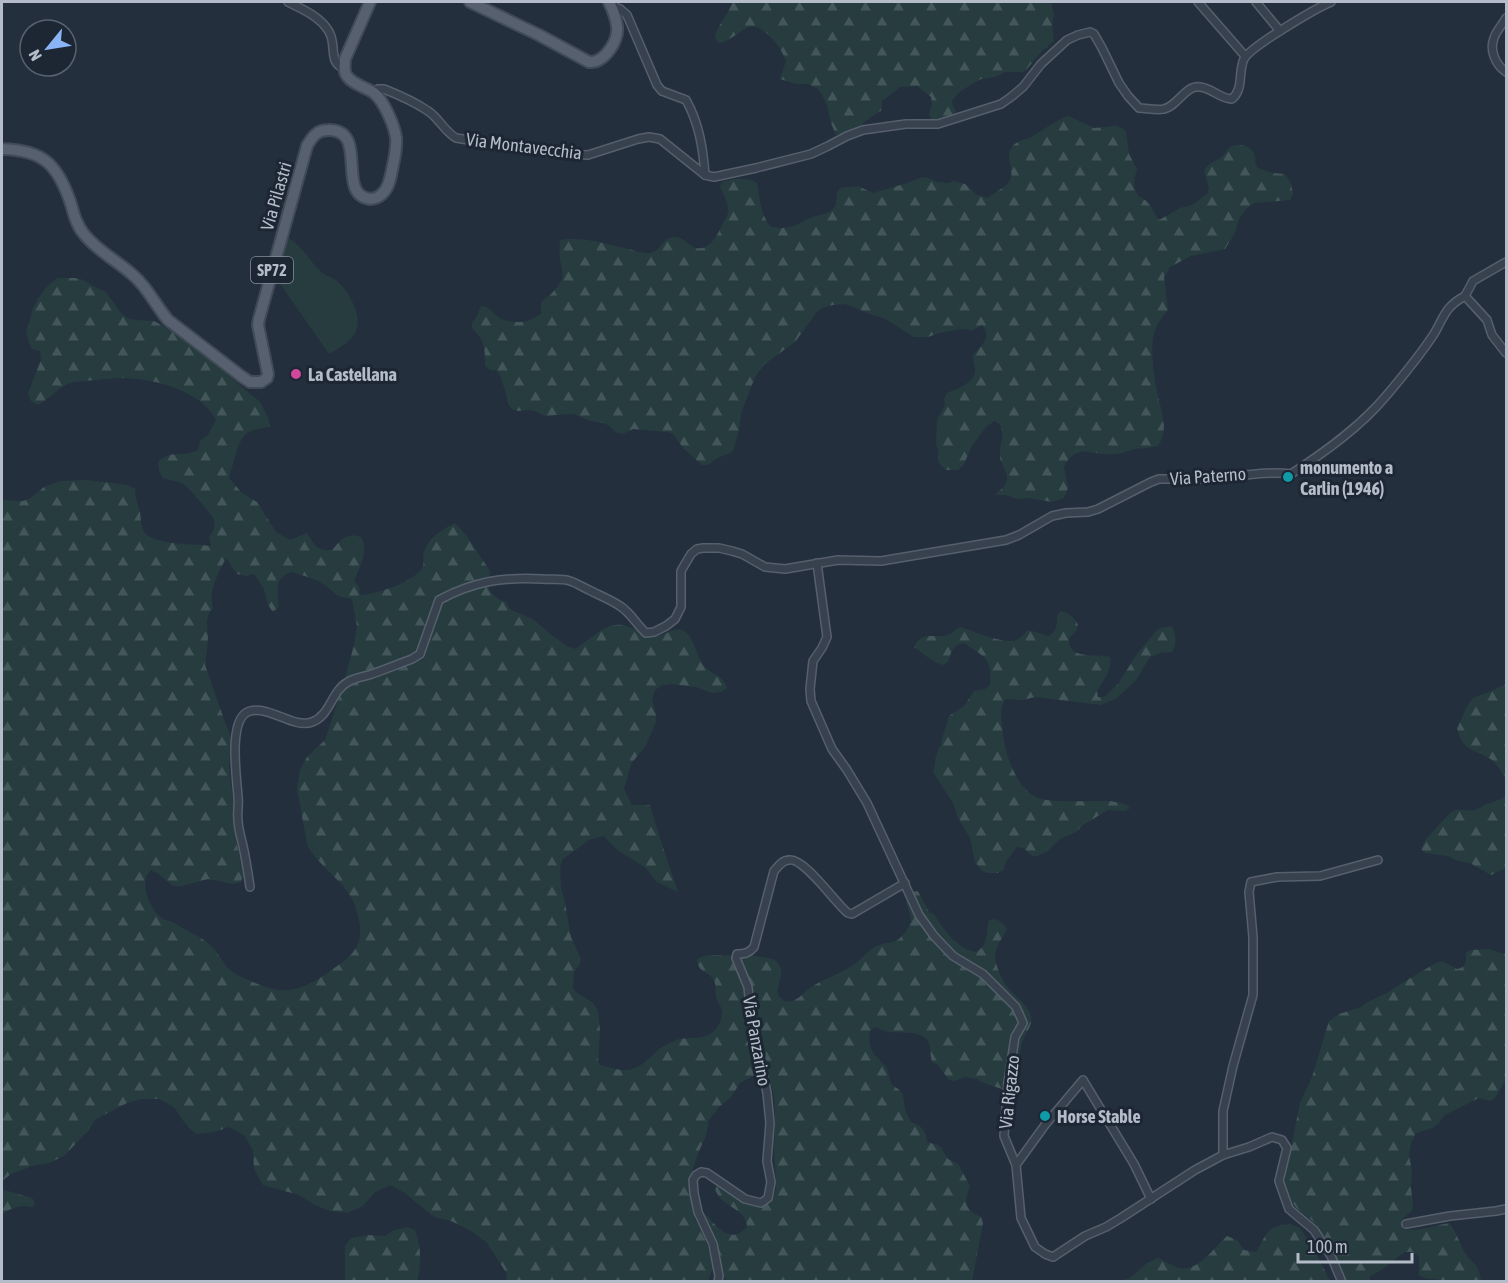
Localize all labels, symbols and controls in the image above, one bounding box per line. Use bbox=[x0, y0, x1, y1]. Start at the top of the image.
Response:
north arrow bbox=[18, 18, 78, 78]
text: N bbox=[25, 47, 45, 64]
street label: Via Montavecchia bbox=[465, 128, 583, 164]
street label: Via Pilastri bbox=[256, 159, 296, 233]
road number: SP72 bbox=[251, 257, 293, 283]
place label: La Castellana bbox=[308, 364, 397, 385]
marker: La Castellana bbox=[289, 367, 303, 381]
place label: monumento a Carlin (1946) bbox=[1300, 457, 1393, 499]
street label: Via Paterno bbox=[1169, 463, 1247, 489]
marker: monumento a Carlin (1946) bbox=[1281, 470, 1295, 484]
street label: Via Panzarino bbox=[739, 994, 775, 1088]
street label: Via Rigazzo bbox=[995, 1054, 1023, 1130]
place label: Horse Stable bbox=[1057, 1106, 1141, 1127]
marker: Horse Stable bbox=[1038, 1109, 1052, 1123]
scale bar bbox=[1298, 1226, 1412, 1264]
text: 100 m bbox=[1307, 1236, 1348, 1257]

